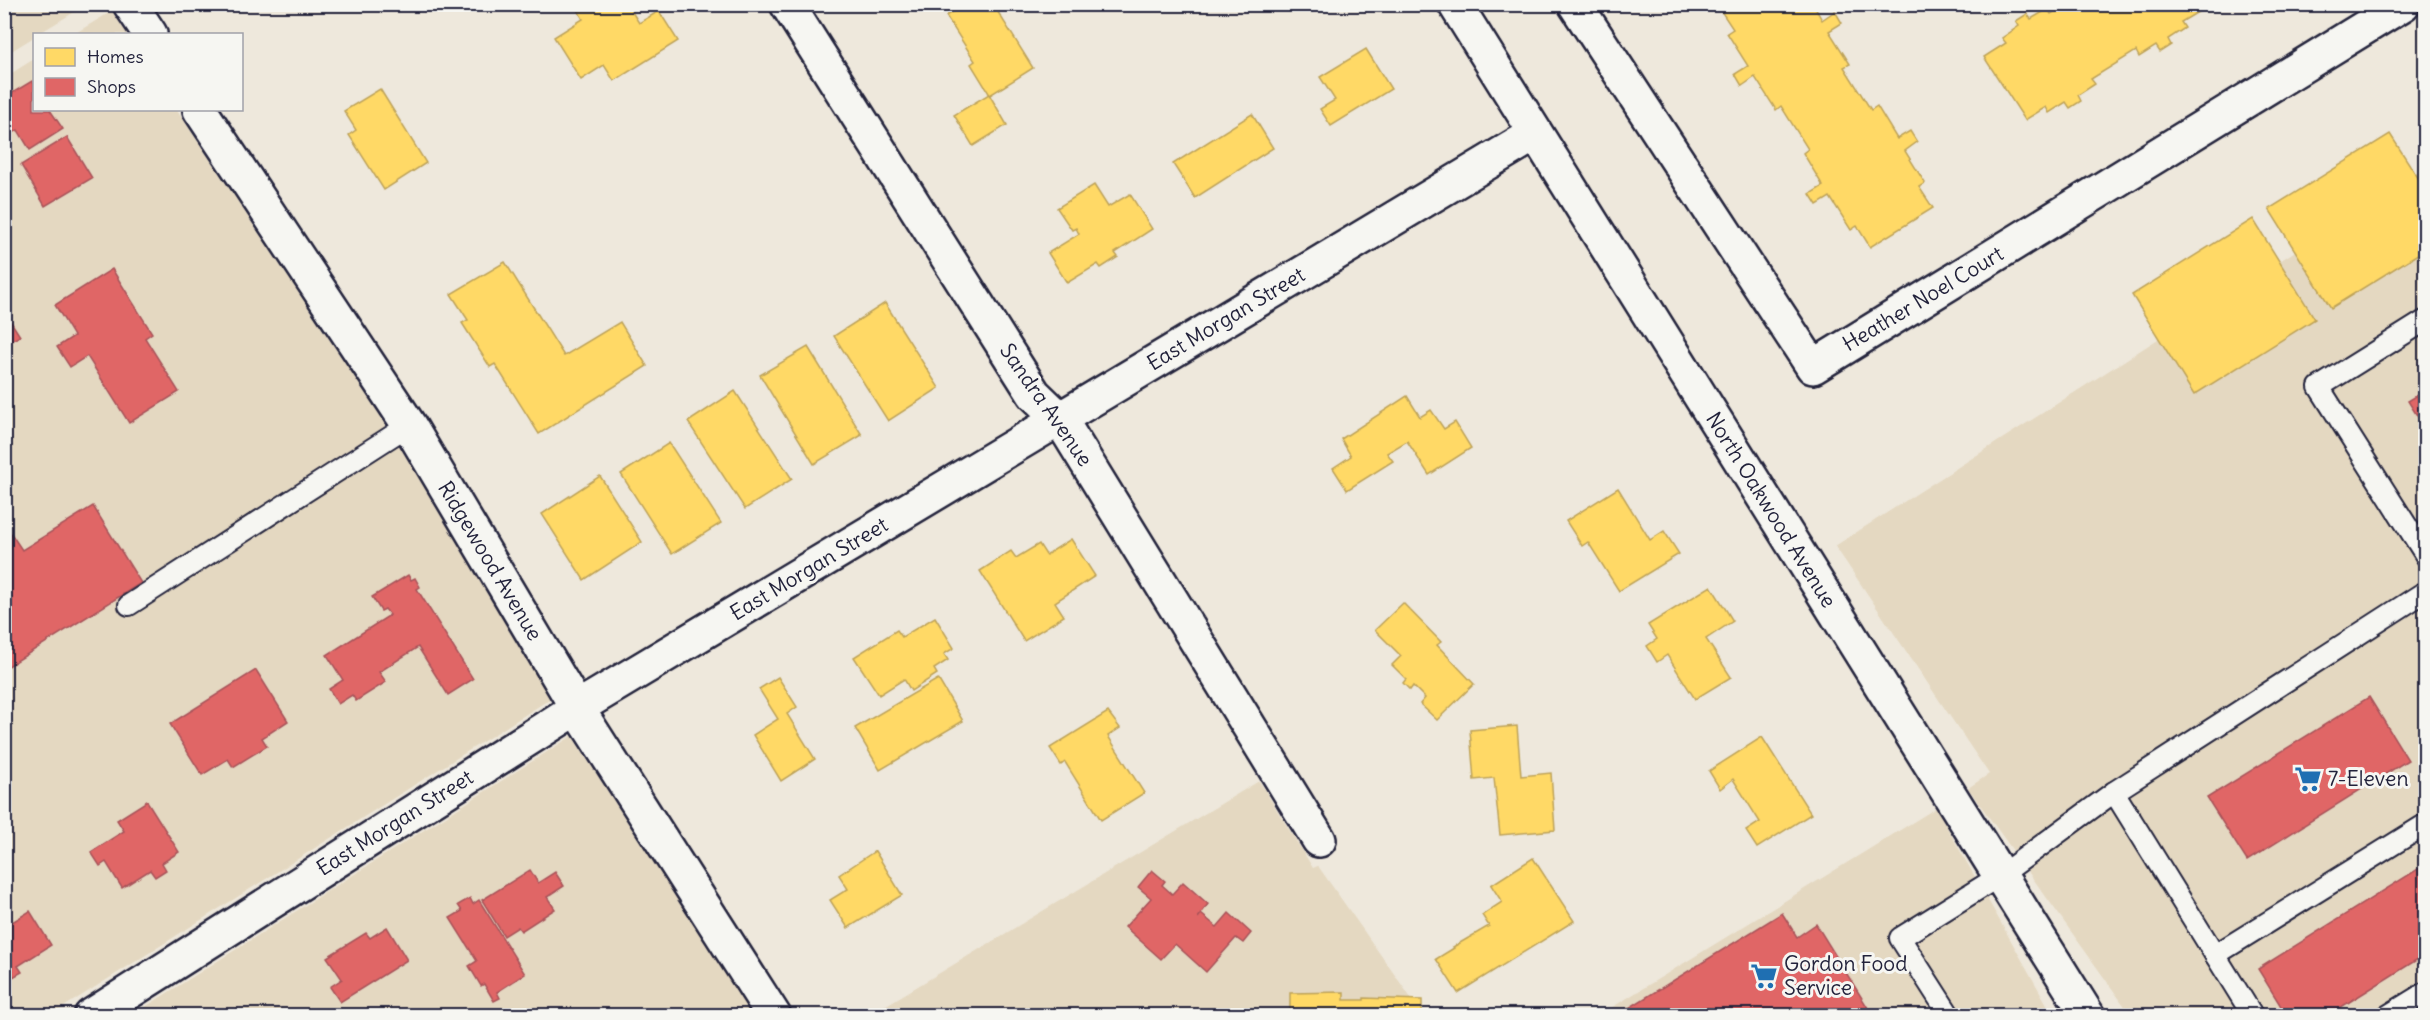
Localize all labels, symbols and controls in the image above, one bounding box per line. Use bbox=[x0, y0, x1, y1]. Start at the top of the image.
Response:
legend bbox=[33, 33, 243, 111]
text: Homes bbox=[87, 45, 144, 68]
text: Shops bbox=[87, 75, 136, 98]
street label: Heather Noel Court bbox=[1837, 240, 2008, 357]
street label: East Morgan Street bbox=[1142, 261, 1310, 376]
street label: Sandra Avenue bbox=[994, 338, 1099, 471]
street label: North Oakwood Avenue bbox=[1700, 407, 1843, 613]
street label: Ridgewood Avenue bbox=[432, 476, 549, 645]
street label: East Morgan Street bbox=[725, 511, 893, 626]
street label: East Morgan Street bbox=[311, 764, 478, 882]
supermarket icon: 7-Eleven bbox=[2293, 764, 2323, 794]
place label: 7-Eleven bbox=[2328, 765, 2409, 792]
place label: Gordon Food Service bbox=[1784, 950, 1908, 1001]
supermarket icon: Gordon Food Service bbox=[1749, 961, 1779, 991]

